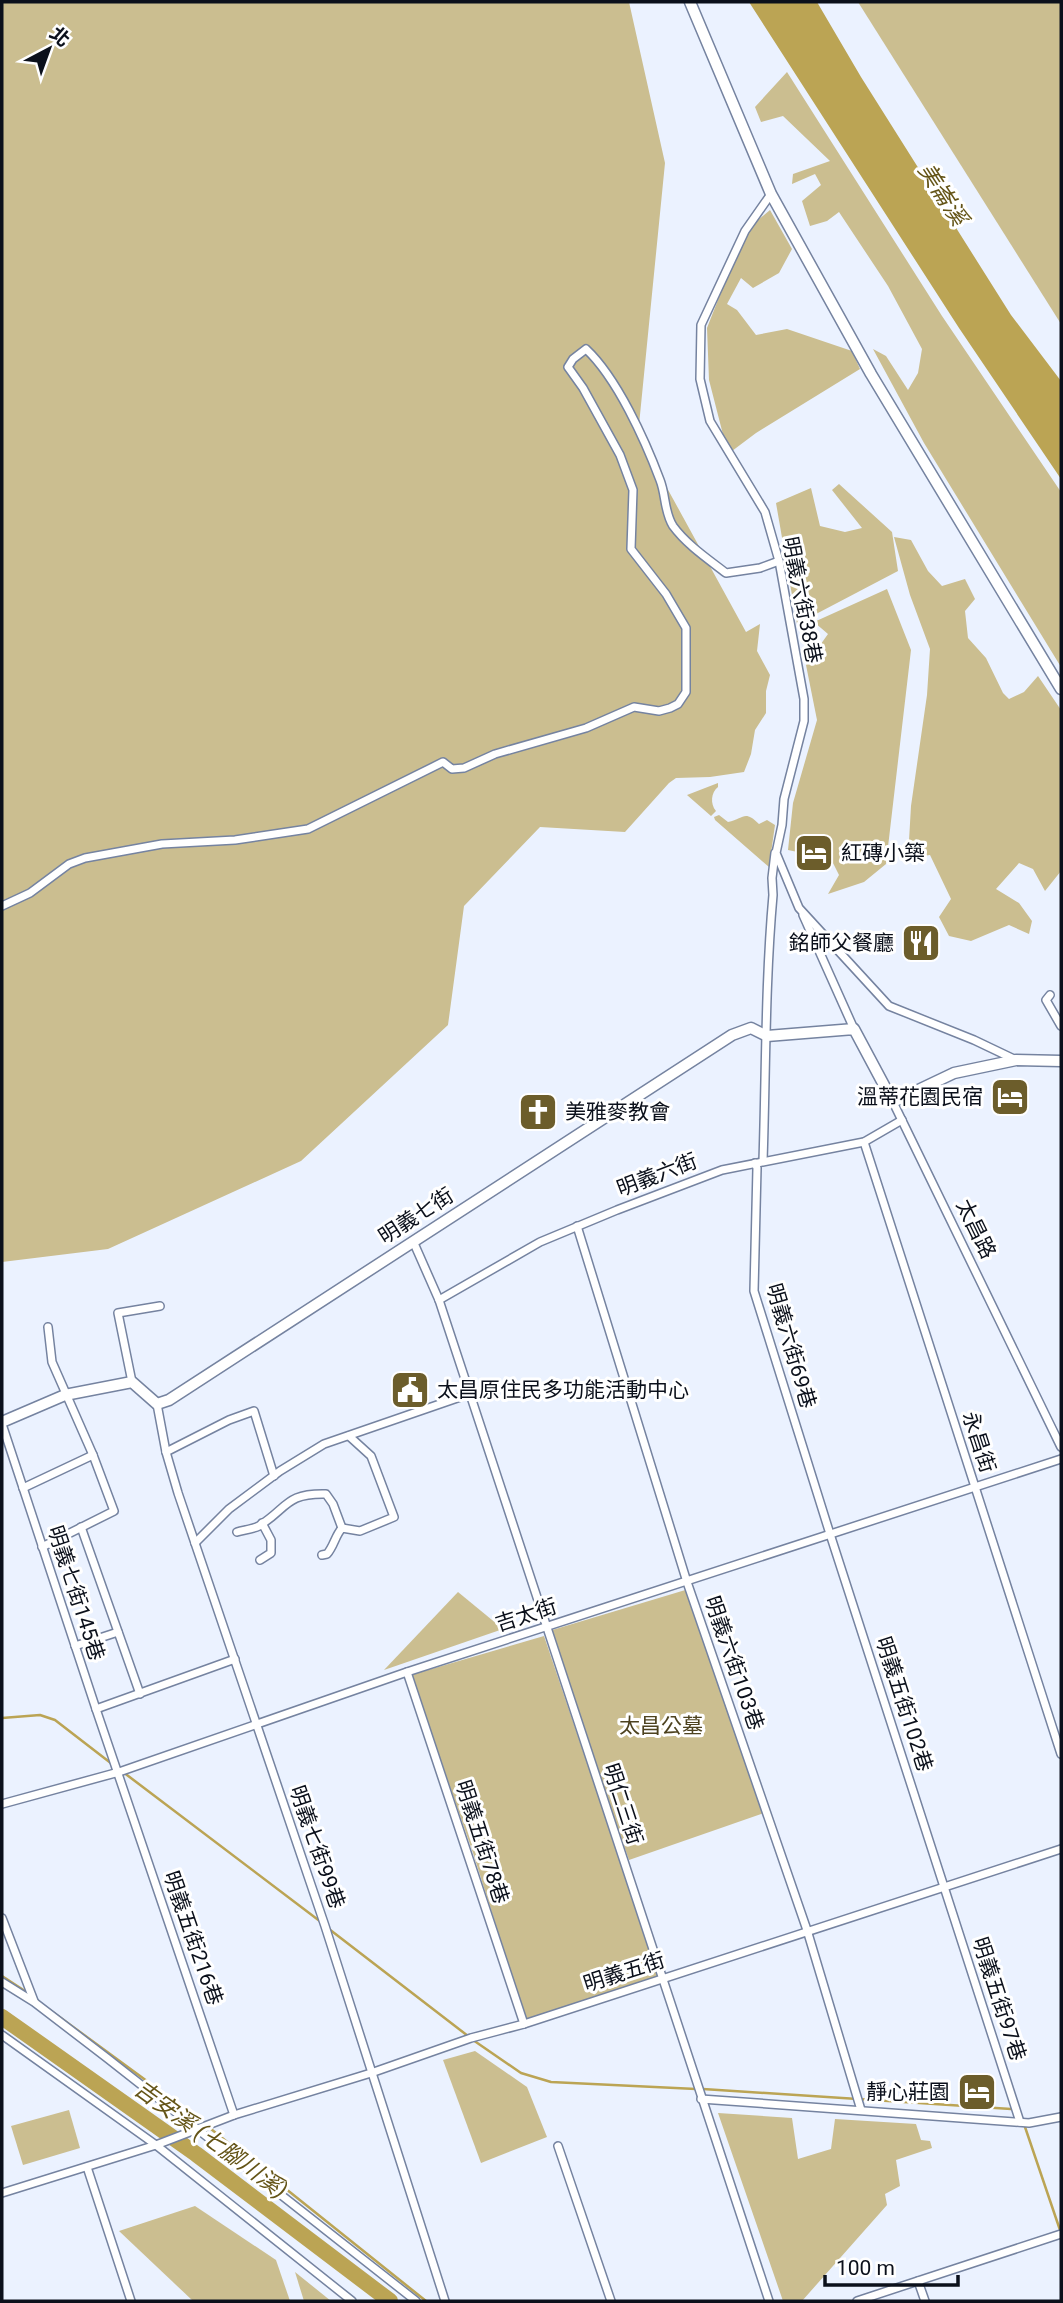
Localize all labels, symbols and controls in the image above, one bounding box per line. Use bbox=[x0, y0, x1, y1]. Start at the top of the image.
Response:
north arrow bbox=[14, 14, 84, 84]
text: 北 bbox=[45, 22, 75, 51]
water label: 美崙溪 bbox=[912, 158, 974, 233]
street label: 明義六街38巷 bbox=[778, 535, 826, 665]
hotel icon: 紅磚小築 bbox=[793, 832, 835, 874]
place label: 紅磚小築 bbox=[841, 841, 925, 865]
restaurant icon: 銘師父餐廳 bbox=[900, 922, 942, 964]
place label: 銘師父餐廳 bbox=[789, 931, 894, 955]
hotel icon: 溫蒂花園民宿 bbox=[989, 1076, 1031, 1118]
place label: 溫蒂花園民宿 bbox=[857, 1085, 983, 1109]
church icon: 美雅麥教會 bbox=[517, 1091, 559, 1133]
place label: 美雅麥教會 bbox=[565, 1100, 670, 1124]
street label: 明義六街 bbox=[613, 1149, 701, 1201]
street label: 明義七街 bbox=[374, 1183, 458, 1249]
street label: 太昌路 bbox=[951, 1195, 1001, 1263]
street label: 明義六街69巷 bbox=[762, 1281, 820, 1411]
public building icon: 太昌原住民多功能活動中心 bbox=[389, 1369, 431, 1411]
place label: 太昌原住民多功能活動中心 bbox=[437, 1378, 689, 1402]
street label: 永昌街 bbox=[958, 1408, 1000, 1476]
street label: 明義七街145巷 bbox=[43, 1523, 109, 1663]
street label: 明義六街103巷 bbox=[700, 1593, 768, 1733]
street label: 吉太街 bbox=[492, 1594, 560, 1636]
street label: 明義五街102巷 bbox=[871, 1634, 937, 1774]
park label: 太昌公墓 bbox=[619, 1714, 703, 1738]
street label: 明仁三街 bbox=[599, 1760, 647, 1848]
street label: 明義五街78巷 bbox=[451, 1777, 513, 1907]
street label: 明義七街99巷 bbox=[285, 1782, 349, 1912]
street label: 明義五街216巷 bbox=[159, 1868, 227, 2008]
street label: 明義五街97巷 bbox=[968, 1934, 1030, 2064]
street label: 明義五街 bbox=[580, 1948, 668, 1996]
hotel icon: 靜心莊園 bbox=[956, 2071, 998, 2113]
water label: 吉安溪 (七腳川溪) bbox=[129, 2075, 292, 2204]
place label: 靜心莊園 bbox=[866, 2080, 950, 2104]
scale bar bbox=[825, 2244, 958, 2288]
text: 100 m bbox=[836, 2256, 895, 2280]

